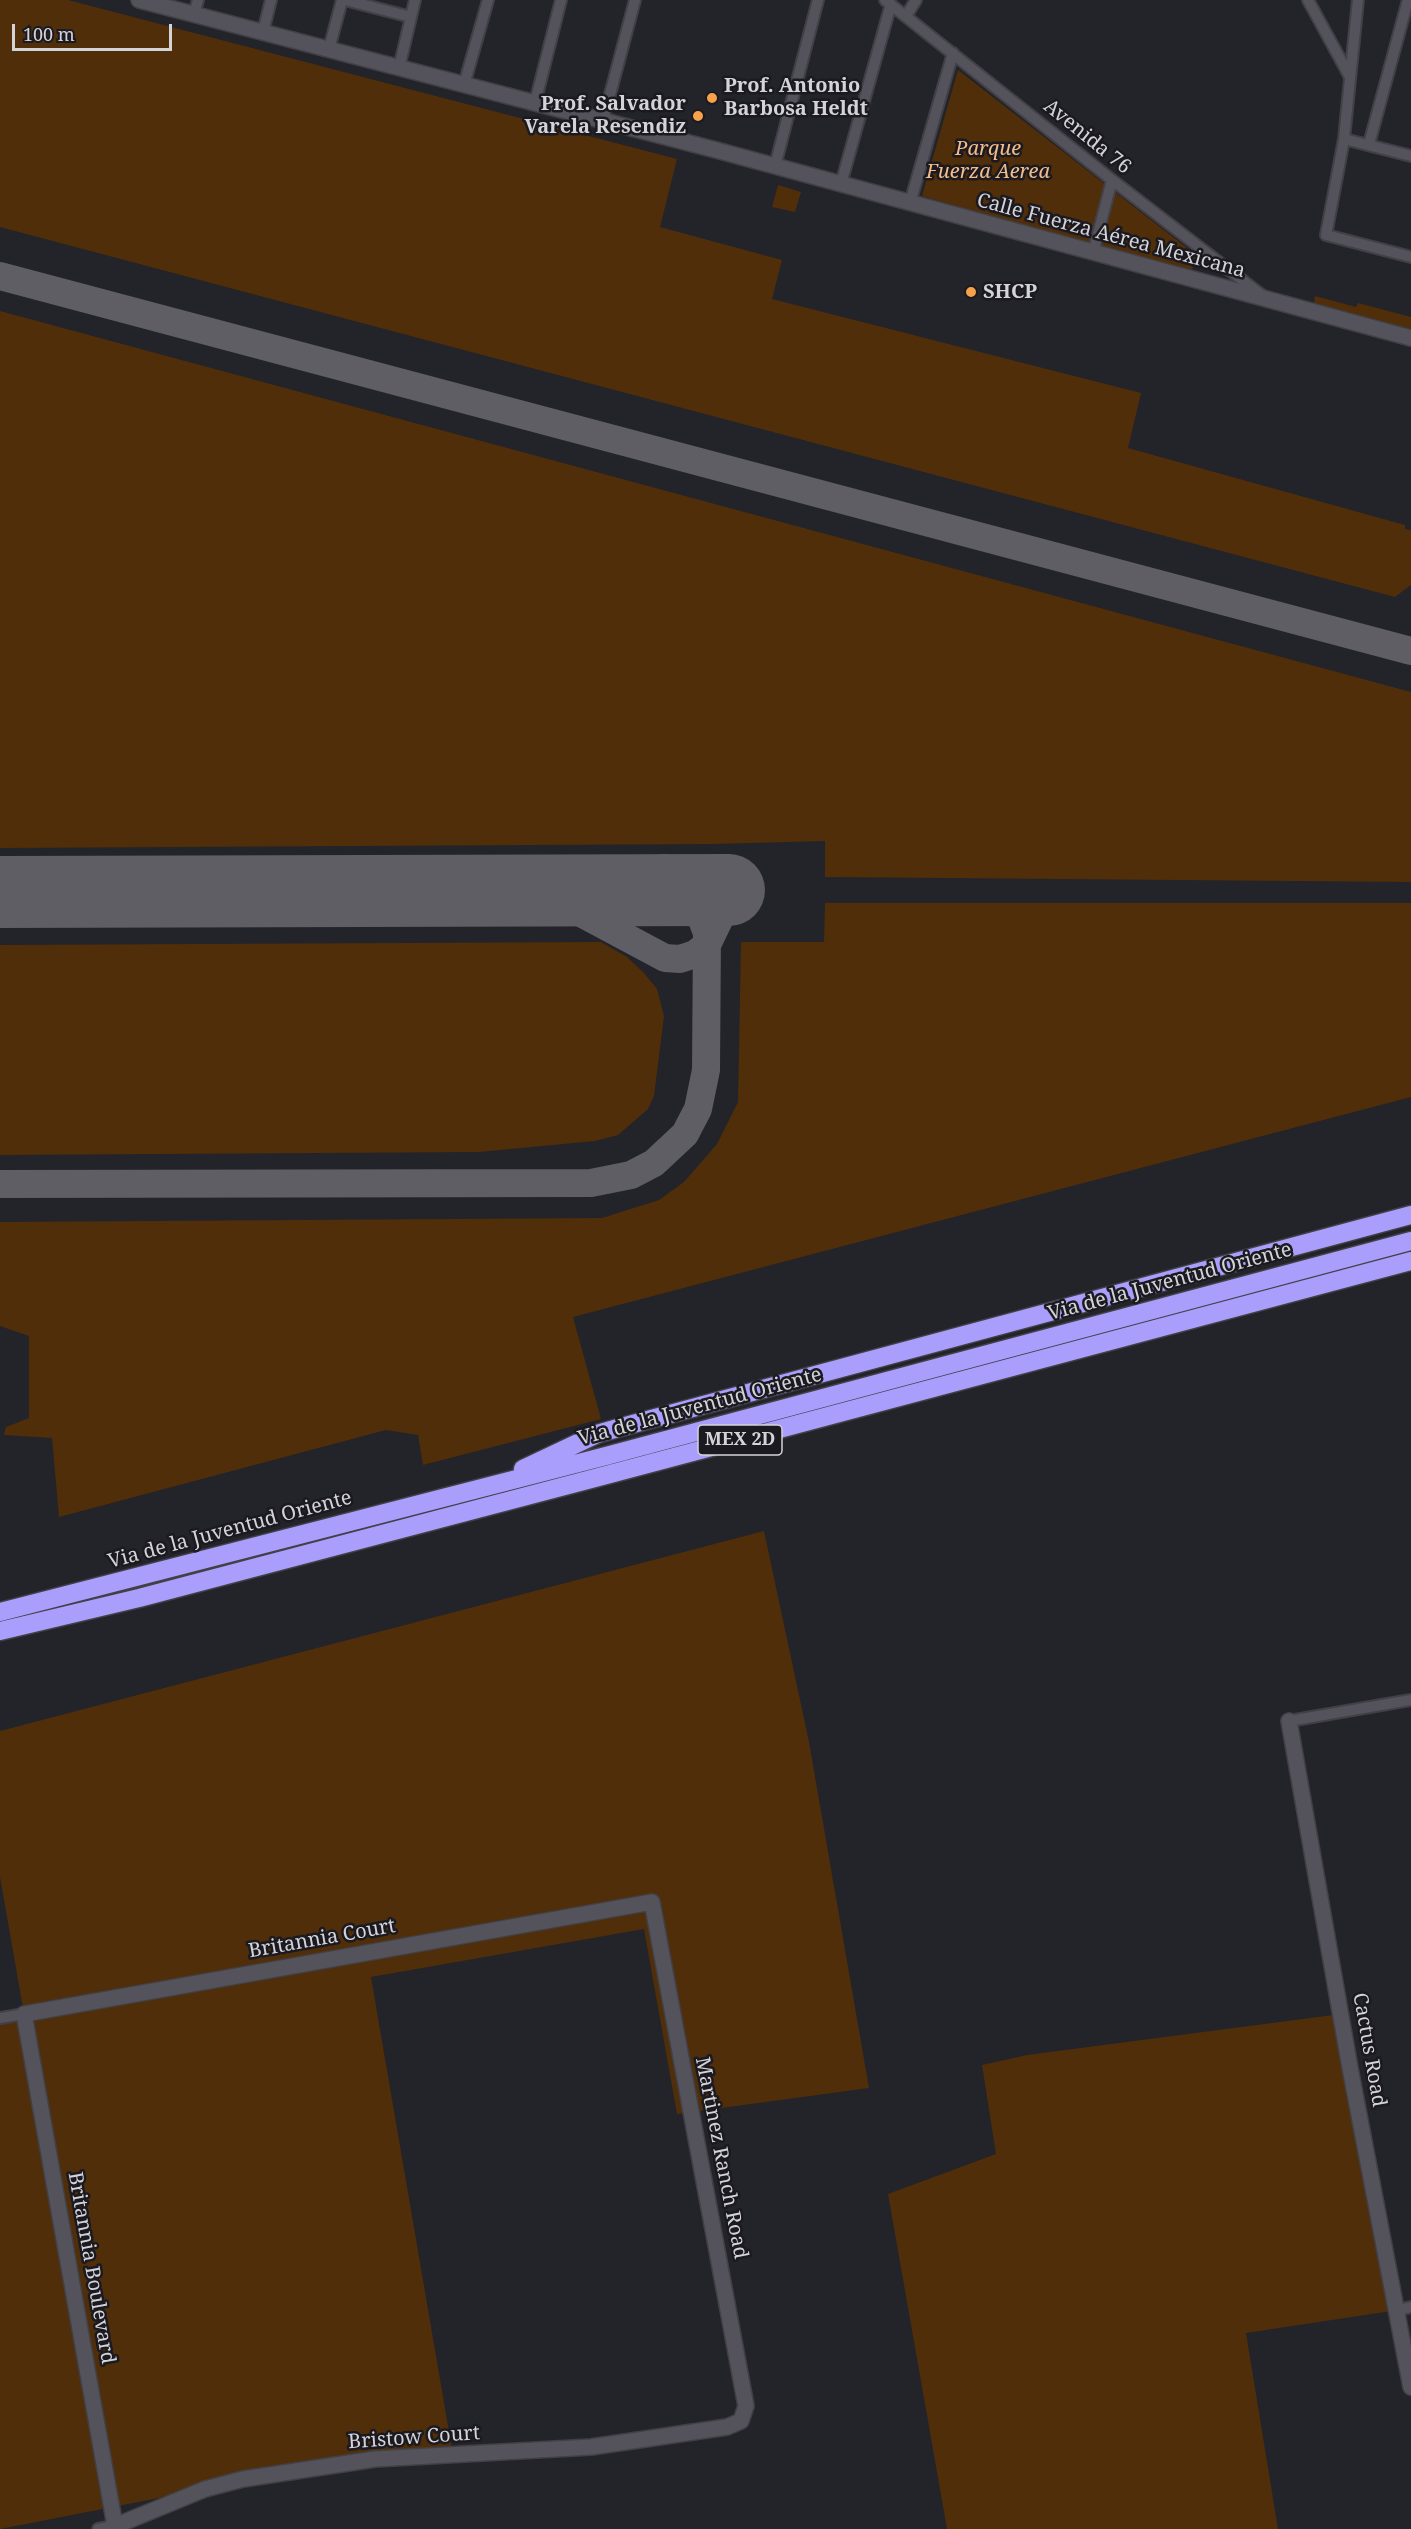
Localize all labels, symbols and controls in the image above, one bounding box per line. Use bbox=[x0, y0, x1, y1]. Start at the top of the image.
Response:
scale bar bbox=[15, 12, 176, 50]
text: 100 m bbox=[23, 22, 75, 46]
place label: Prof. Antonio Barbosa Heldt bbox=[724, 74, 868, 121]
marker: Prof. Antonio Barbosa Heldt bbox=[705, 91, 719, 105]
place label: Prof. Salvador Varela Resendiz bbox=[524, 92, 686, 139]
street label: Avenida 76 bbox=[1038, 94, 1136, 180]
marker: Prof. Salvador Varela Resendiz bbox=[691, 109, 705, 123]
park label: Parque Fuerza Aerea bbox=[926, 137, 1050, 184]
street label: Calle Fuerza Aérea Mexicana bbox=[974, 189, 1248, 283]
place label: SHCP bbox=[983, 280, 1037, 304]
marker: SHCP bbox=[964, 285, 978, 299]
street label: Via de la Juventud Oriente bbox=[1045, 1238, 1295, 1326]
street label: Via de la Juventud Oriente bbox=[575, 1363, 825, 1451]
road number: MEX 2D bbox=[698, 1425, 782, 1455]
street label: Via de la Juventud Oriente bbox=[105, 1486, 355, 1574]
street label: Britannia Court bbox=[247, 1914, 397, 1964]
street label: Cactus Road bbox=[1347, 1991, 1391, 2109]
street label: Martinez Ranch Road bbox=[690, 2055, 752, 2261]
street label: Britannia Boulevard bbox=[62, 2170, 120, 2366]
street label: Bristow Court bbox=[347, 2421, 481, 2455]

